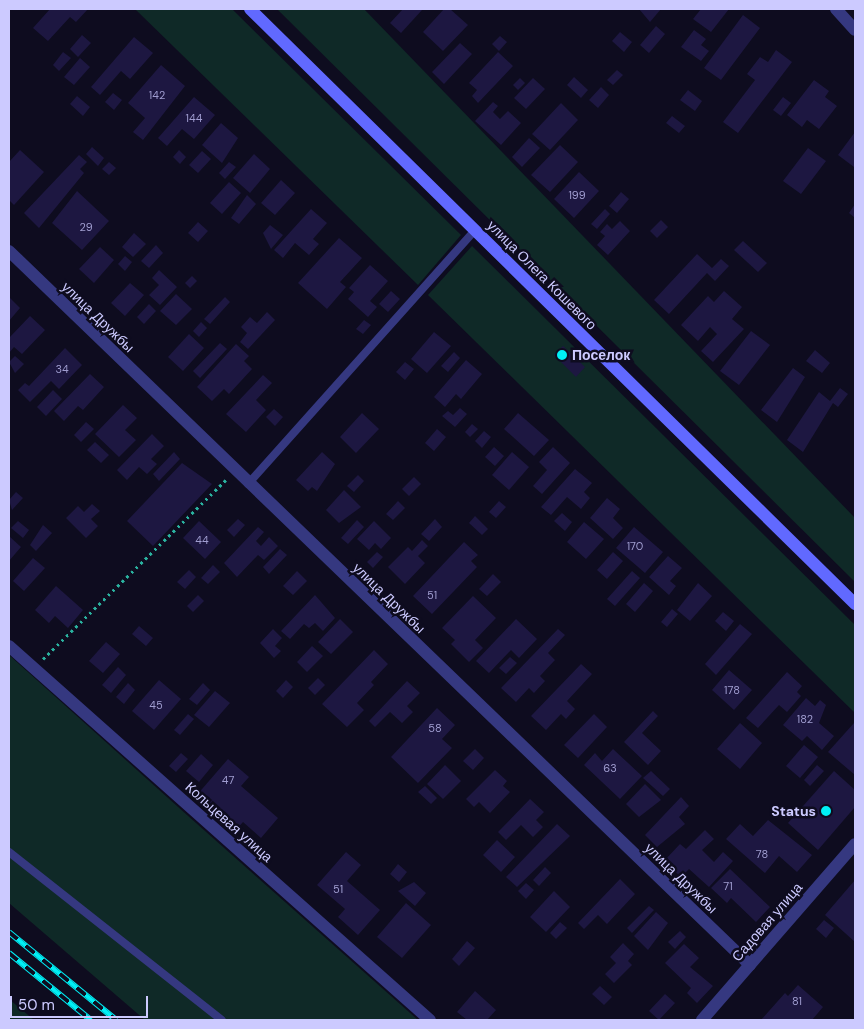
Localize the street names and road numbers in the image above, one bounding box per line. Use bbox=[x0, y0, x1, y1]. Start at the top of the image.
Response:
street label: улица Олега Кошевого bbox=[484, 217, 600, 333]
street label: улица Дружбы bbox=[58, 278, 138, 356]
street label: улица Дружбы bbox=[349, 559, 429, 637]
street label: Кольцевая улица bbox=[182, 778, 276, 866]
street label: улица Дружбы bbox=[641, 839, 721, 917]
street label: Садовая улица bbox=[728, 879, 806, 965]

